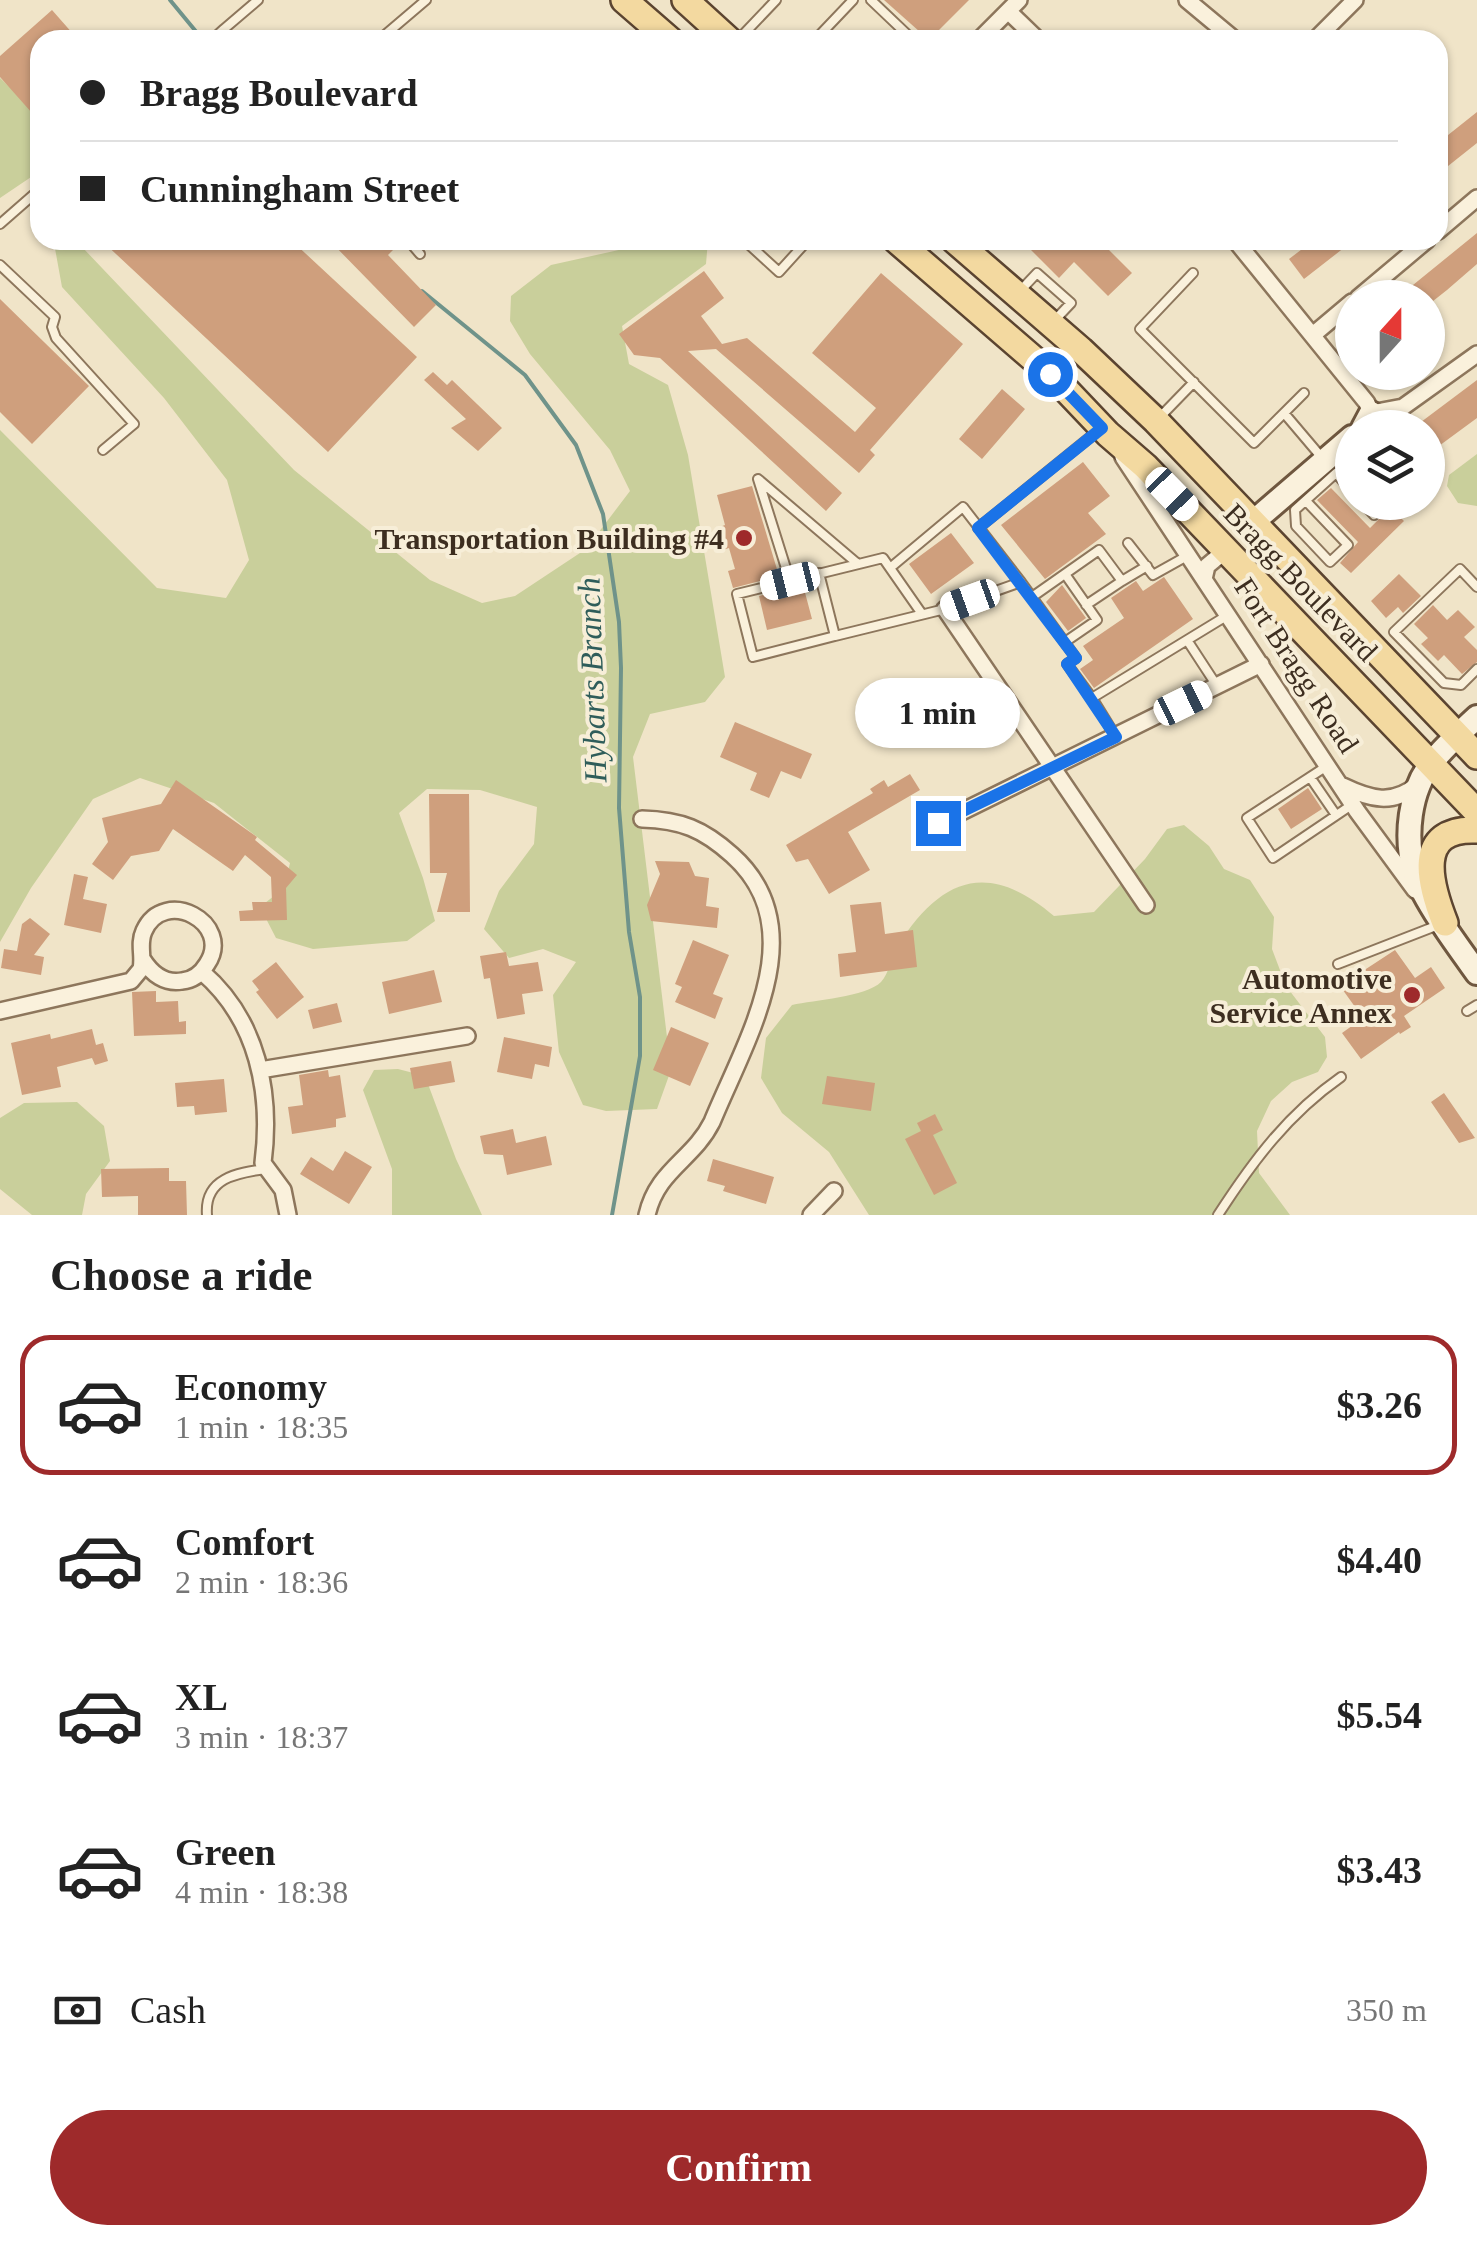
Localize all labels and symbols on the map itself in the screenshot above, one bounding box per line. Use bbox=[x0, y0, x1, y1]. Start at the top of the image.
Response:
north arrow bbox=[1335, 280, 1445, 390]
route start bbox=[1028, 352, 1073, 397]
car bbox=[1140, 462, 1204, 526]
street label: Bragg Boulevard bbox=[1218, 497, 1384, 667]
place label: Transportation Building #4 bbox=[374, 522, 724, 555]
marker: Transportation Building #4 bbox=[733, 527, 755, 549]
car bbox=[757, 559, 823, 603]
street label: Fort Bragg Road bbox=[1228, 571, 1366, 759]
car bbox=[937, 576, 1003, 624]
water label: Hybarts Branch bbox=[570, 577, 614, 784]
car bbox=[1149, 676, 1217, 730]
callout: 1 min bbox=[856, 678, 1020, 748]
route end bbox=[916, 801, 961, 846]
place label: Automotive Service Annex bbox=[1210, 962, 1392, 1029]
marker: Automotive Service Annex bbox=[1401, 984, 1423, 1006]

